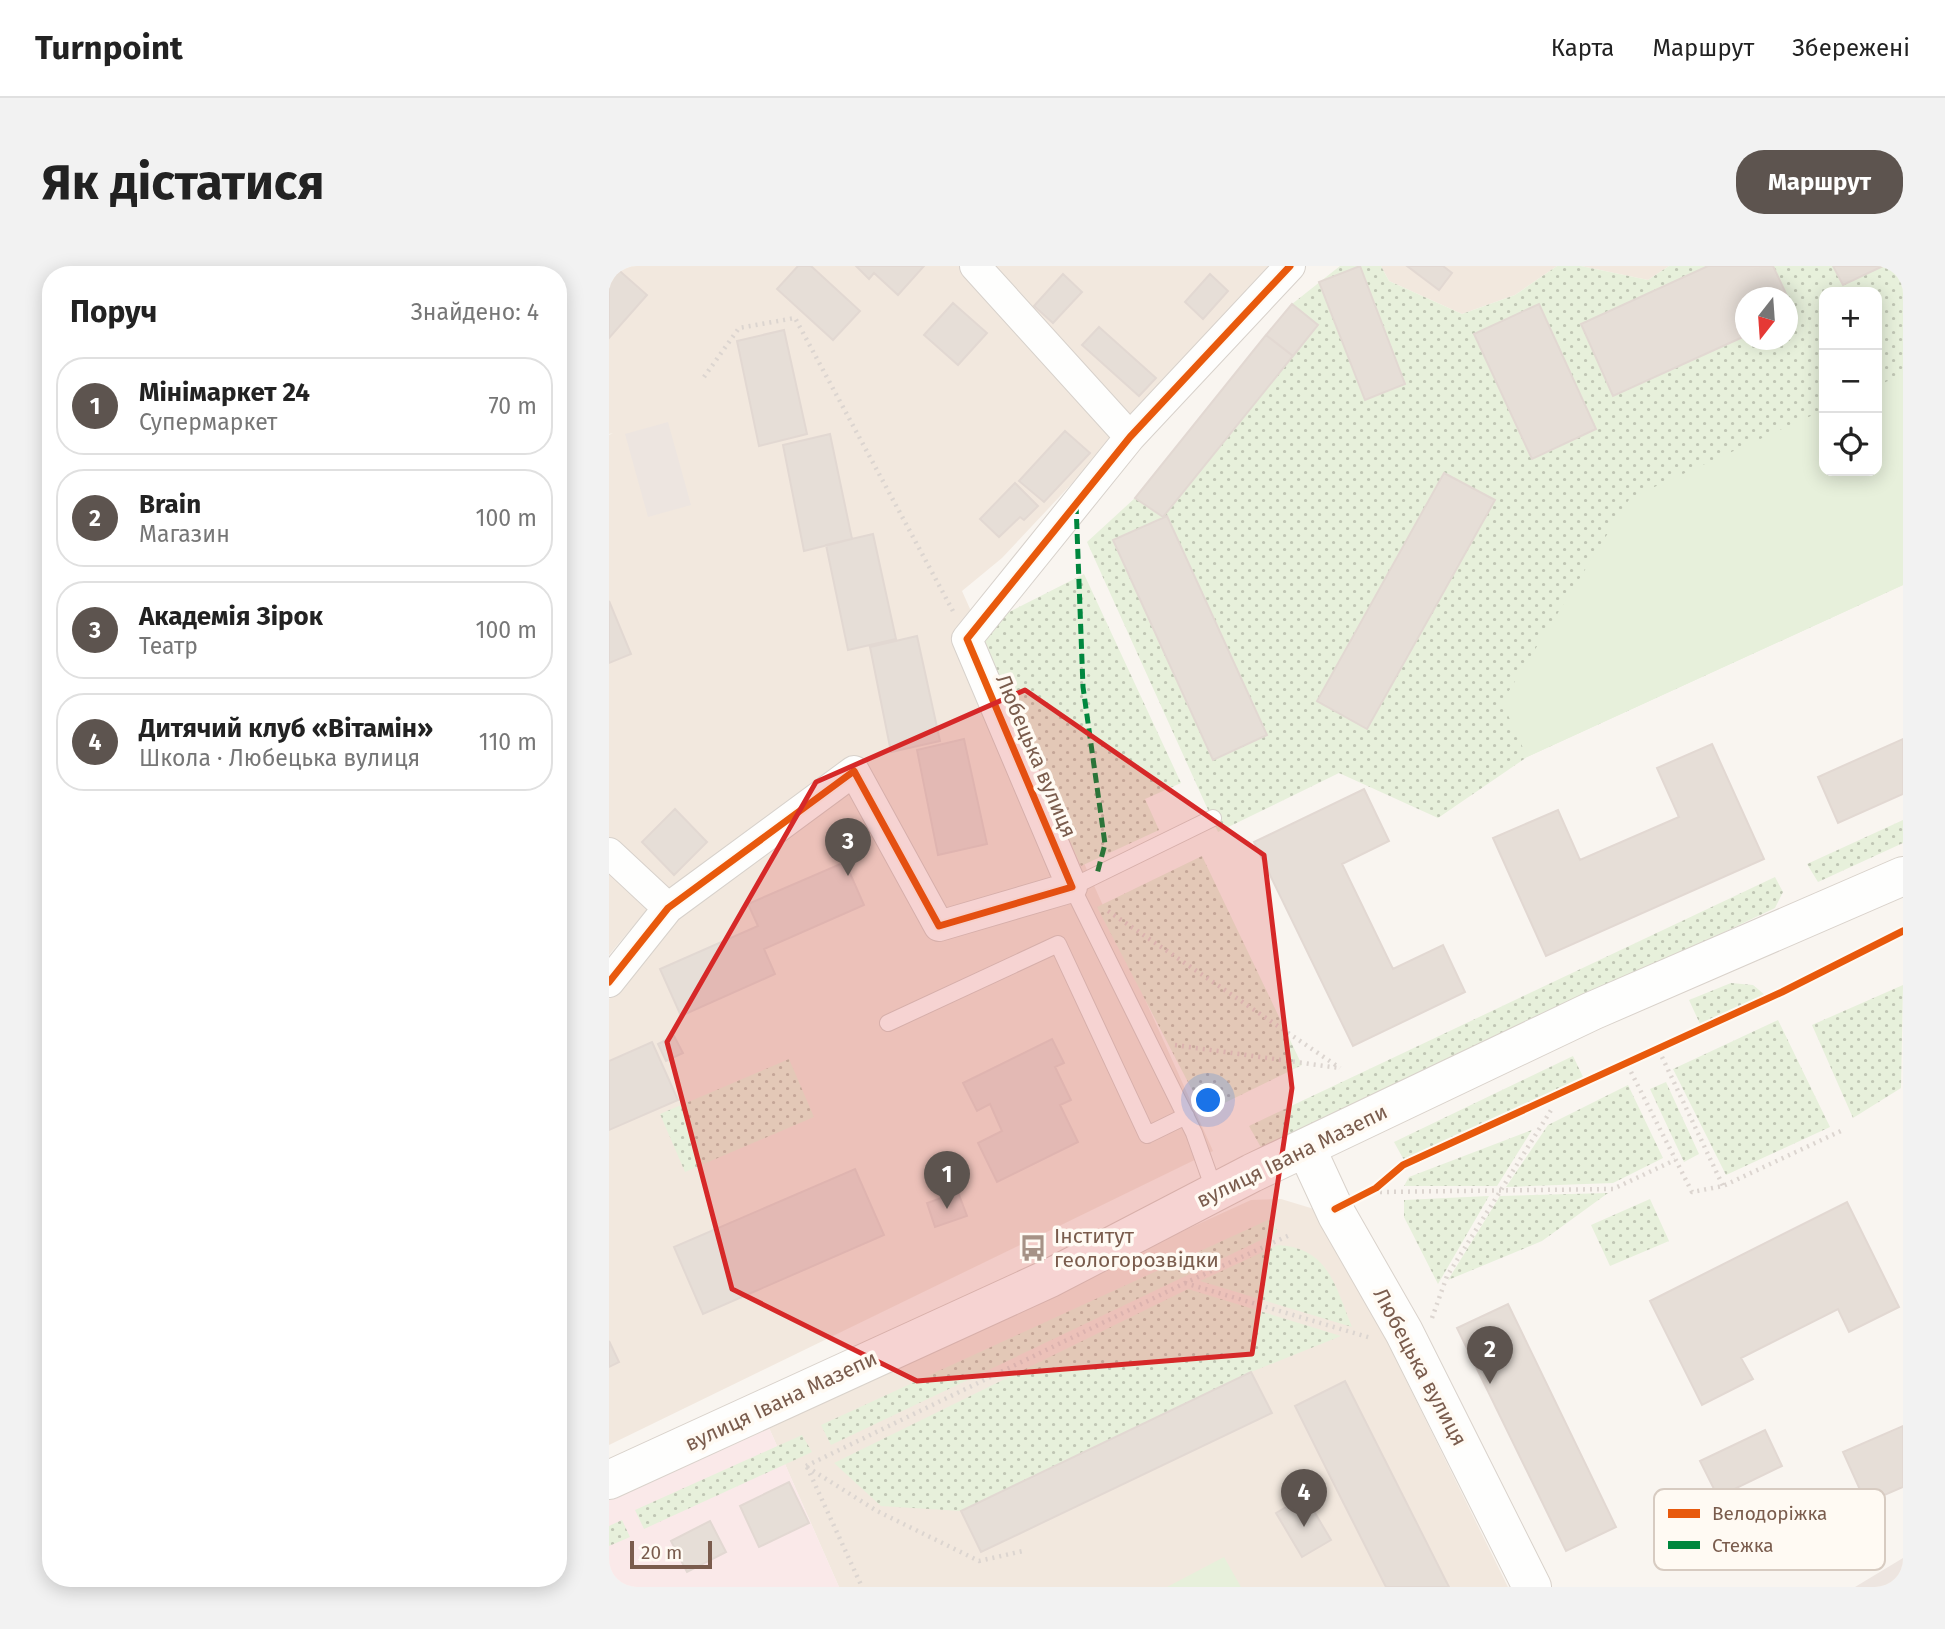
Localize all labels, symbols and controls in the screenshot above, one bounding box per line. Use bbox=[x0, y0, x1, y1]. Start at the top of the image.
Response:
text: Turnpoint bbox=[35, 28, 183, 68]
text: Карта bbox=[1551, 34, 1614, 62]
text: Маршрут bbox=[1652, 34, 1754, 62]
text: Збережені bbox=[1792, 34, 1910, 62]
button: Маршрут bbox=[1736, 150, 1903, 214]
text: Як дістатися bbox=[42, 153, 325, 212]
north arrow bbox=[1735, 287, 1798, 350]
map controls bbox=[1819, 287, 1882, 476]
button: + bbox=[1819, 287, 1882, 350]
text: Поруч bbox=[70, 294, 157, 330]
text: Знайдено: 4 bbox=[411, 298, 539, 326]
button: − bbox=[1819, 350, 1882, 413]
text: Мінімаркет 24 bbox=[139, 377, 310, 408]
text: 1 bbox=[90, 392, 100, 420]
text: 70 m bbox=[488, 392, 537, 420]
text: Супермаркет bbox=[139, 408, 277, 436]
button: locate bbox=[1819, 413, 1882, 476]
text: Brain bbox=[139, 489, 201, 520]
text: 2 bbox=[89, 504, 101, 532]
text: 100 m bbox=[476, 504, 537, 532]
text: Магазин bbox=[139, 520, 230, 548]
text: Академія Зірок bbox=[139, 601, 323, 632]
text: 3 bbox=[89, 616, 101, 644]
text: 100 m bbox=[476, 616, 537, 644]
text: Театр bbox=[139, 632, 198, 660]
street label: Любецька вулиця bbox=[990, 670, 1082, 842]
text: Дитячий клуб «Вітамін» bbox=[139, 713, 433, 744]
text: 4 bbox=[89, 728, 102, 756]
text: 110 m bbox=[479, 728, 537, 756]
text: Школа · Любецька вулиця bbox=[139, 744, 420, 772]
pin: 3 bbox=[825, 818, 871, 876]
your location bbox=[1191, 1083, 1225, 1117]
street label: вулиця Івана Мазепи bbox=[1192, 1098, 1392, 1214]
pin: 1 bbox=[924, 1151, 970, 1209]
place label: Інститут геологорозвідки bbox=[1054, 1223, 1219, 1273]
bus stop icon: Інститут геологорозвідки bbox=[1018, 1233, 1048, 1263]
street label: Любецька вулиця bbox=[1367, 1284, 1473, 1450]
pin: 2 bbox=[1467, 1326, 1513, 1384]
street label: вулиця Івана Мазепи bbox=[681, 1345, 881, 1457]
pin: 4 bbox=[1281, 1469, 1327, 1527]
legend bbox=[1654, 1489, 1885, 1570]
text: Велодоріжка bbox=[1712, 1502, 1827, 1525]
text: Стежка bbox=[1712, 1534, 1774, 1557]
scale bar bbox=[630, 1538, 712, 1570]
text: 20 m bbox=[641, 1541, 682, 1564]

